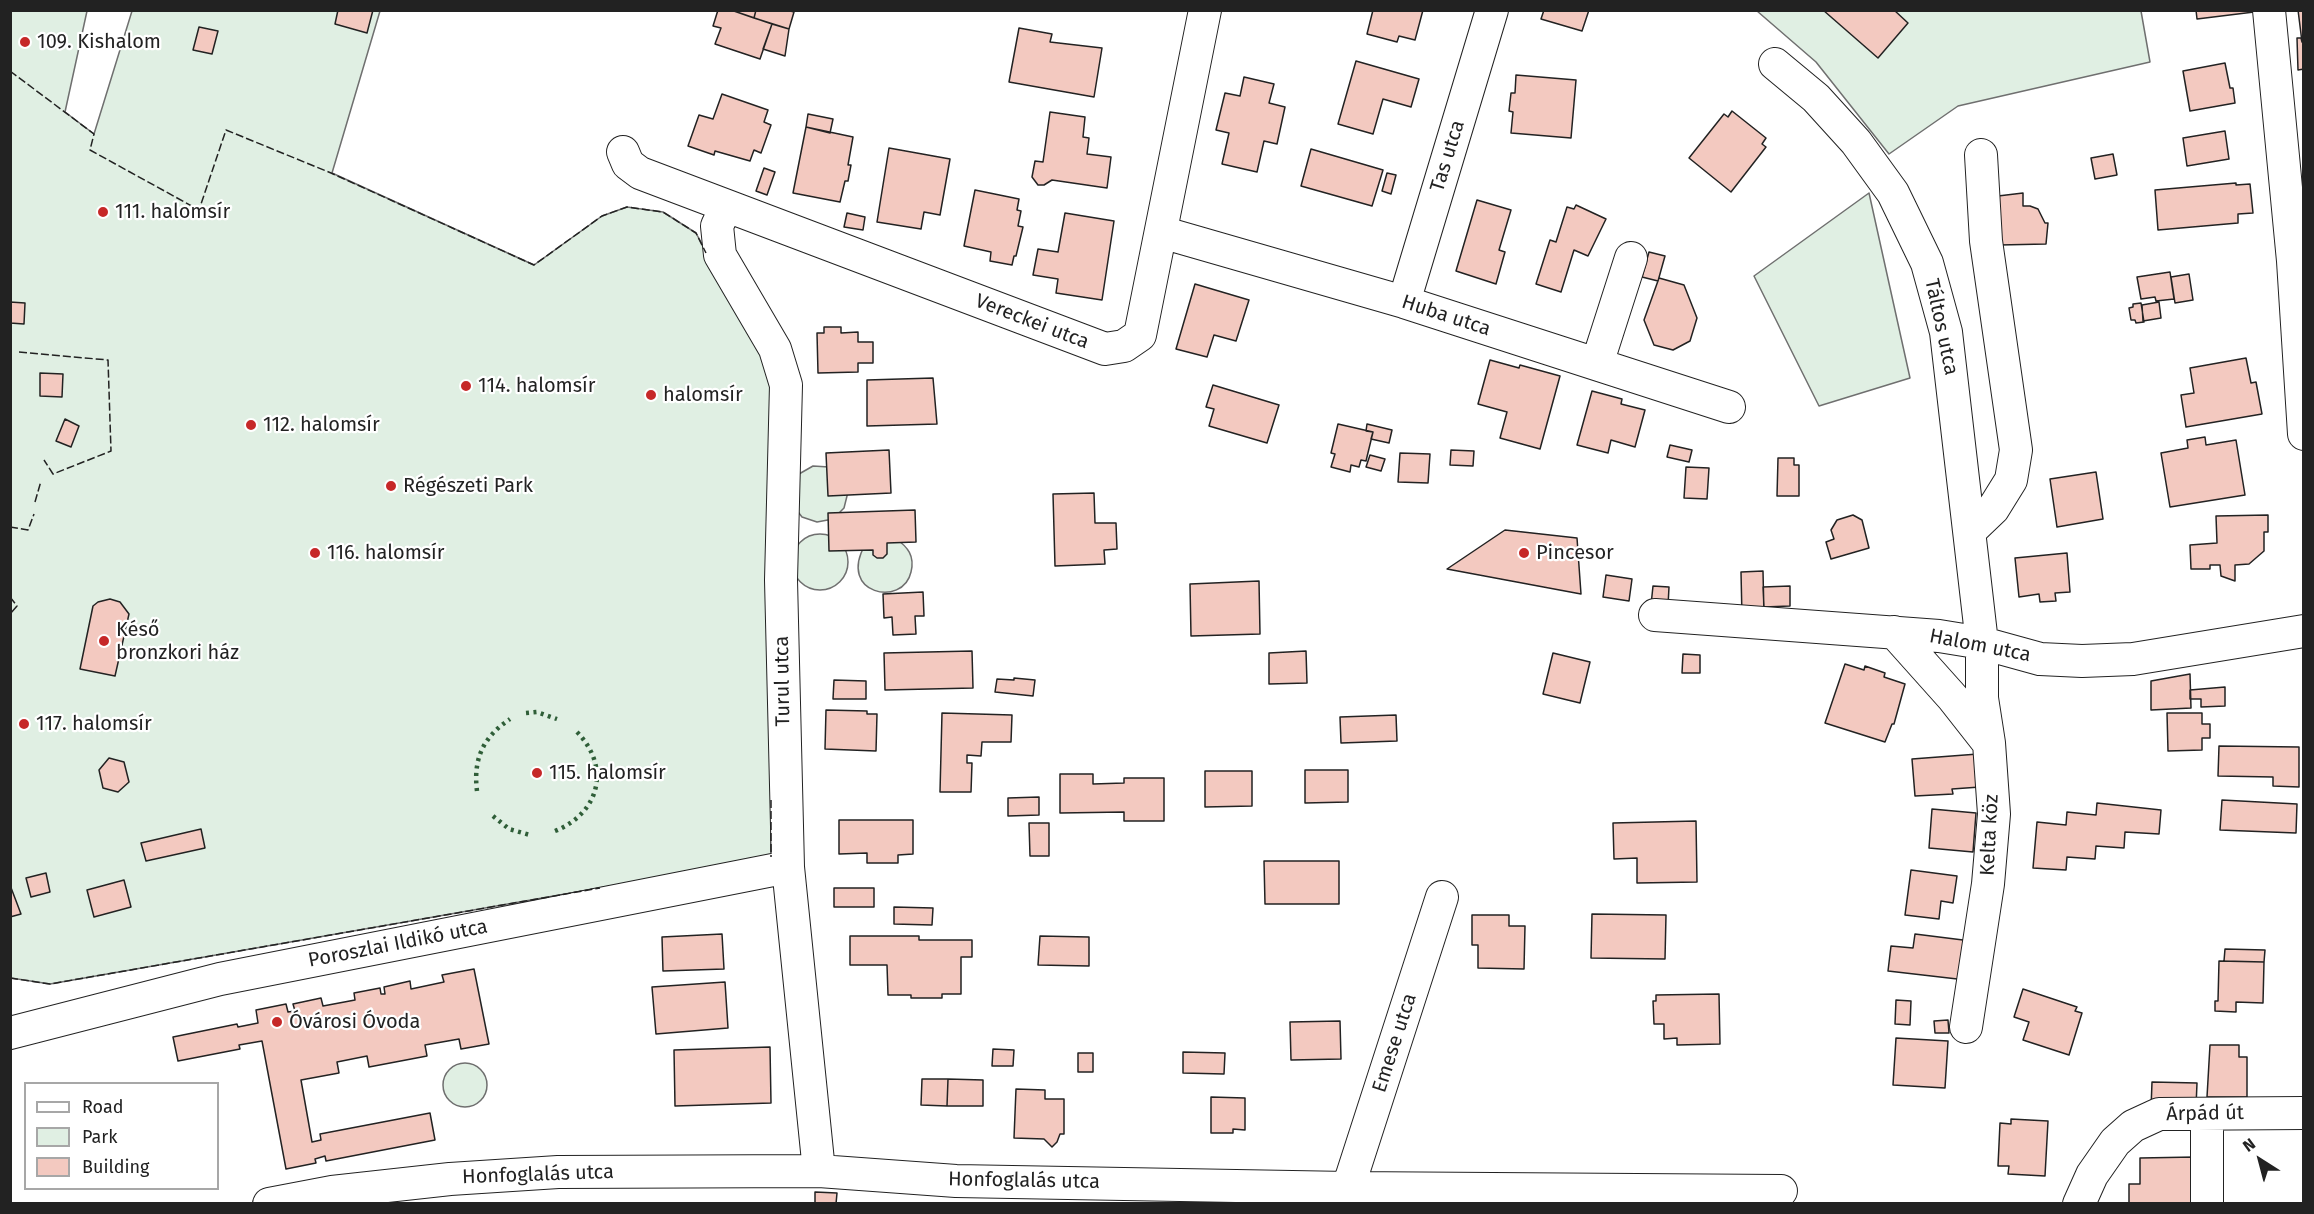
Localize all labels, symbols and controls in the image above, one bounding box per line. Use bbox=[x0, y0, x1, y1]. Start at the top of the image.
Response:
place label: 109. Kishalom bbox=[37, 30, 161, 54]
marker: 109. Kishalom bbox=[18, 35, 32, 49]
street label: Tas utca bbox=[1426, 117, 1470, 195]
place label: 111. halomsír bbox=[115, 200, 230, 224]
marker: 111. halomsír bbox=[96, 205, 110, 219]
street label: Táltos utca bbox=[1919, 277, 1963, 377]
street label: Vereckei utca bbox=[972, 289, 1092, 355]
street label: Huba utca bbox=[1399, 290, 1493, 342]
place label: 114. halomsír bbox=[478, 374, 595, 398]
marker: 114. halomsír bbox=[459, 379, 473, 393]
place label: halomsír bbox=[663, 383, 743, 407]
marker: halomsír bbox=[644, 388, 658, 402]
place label: 112. halomsír bbox=[263, 413, 380, 437]
marker: 112. halomsír bbox=[244, 418, 258, 432]
place label: Régészeti Park bbox=[403, 474, 533, 498]
marker: Régészeti Park bbox=[384, 479, 398, 493]
place label: 116. halomsír bbox=[327, 541, 444, 565]
place label: Pincesor bbox=[1536, 541, 1614, 565]
marker: 116. halomsír bbox=[308, 546, 322, 560]
marker: Pincesor bbox=[1517, 546, 1531, 560]
place label: Késő bronzkori ház bbox=[116, 618, 239, 665]
street label: Halom utca bbox=[1927, 624, 2033, 668]
marker: Késő bronzkori ház bbox=[97, 634, 111, 648]
street label: Turul utca bbox=[770, 636, 796, 726]
place label: 117. halomsír bbox=[36, 712, 152, 736]
marker: 117. halomsír bbox=[17, 717, 31, 731]
place label: 115. halomsír bbox=[549, 761, 666, 785]
marker: 115. halomsír bbox=[530, 766, 544, 780]
street label: Kelta köz bbox=[1976, 793, 2004, 877]
street label: Poroszlai Ildikó utca bbox=[306, 915, 490, 973]
street label: Emese utca bbox=[1368, 990, 1422, 1096]
place label: Óvárosi Óvoda bbox=[289, 1010, 420, 1034]
marker: Óvárosi Óvoda bbox=[270, 1015, 284, 1029]
legend bbox=[24, 1082, 219, 1190]
text: Road bbox=[82, 1096, 124, 1118]
street label: Árpád út bbox=[2166, 1101, 2244, 1127]
text: Park bbox=[82, 1126, 117, 1148]
north arrow bbox=[2230, 1130, 2290, 1190]
text: N bbox=[2239, 1134, 2259, 1156]
text: Building bbox=[82, 1156, 149, 1178]
street label: Honfoglalás utca bbox=[462, 1160, 614, 1190]
street label: Honfoglalás utca bbox=[948, 1168, 1100, 1194]

